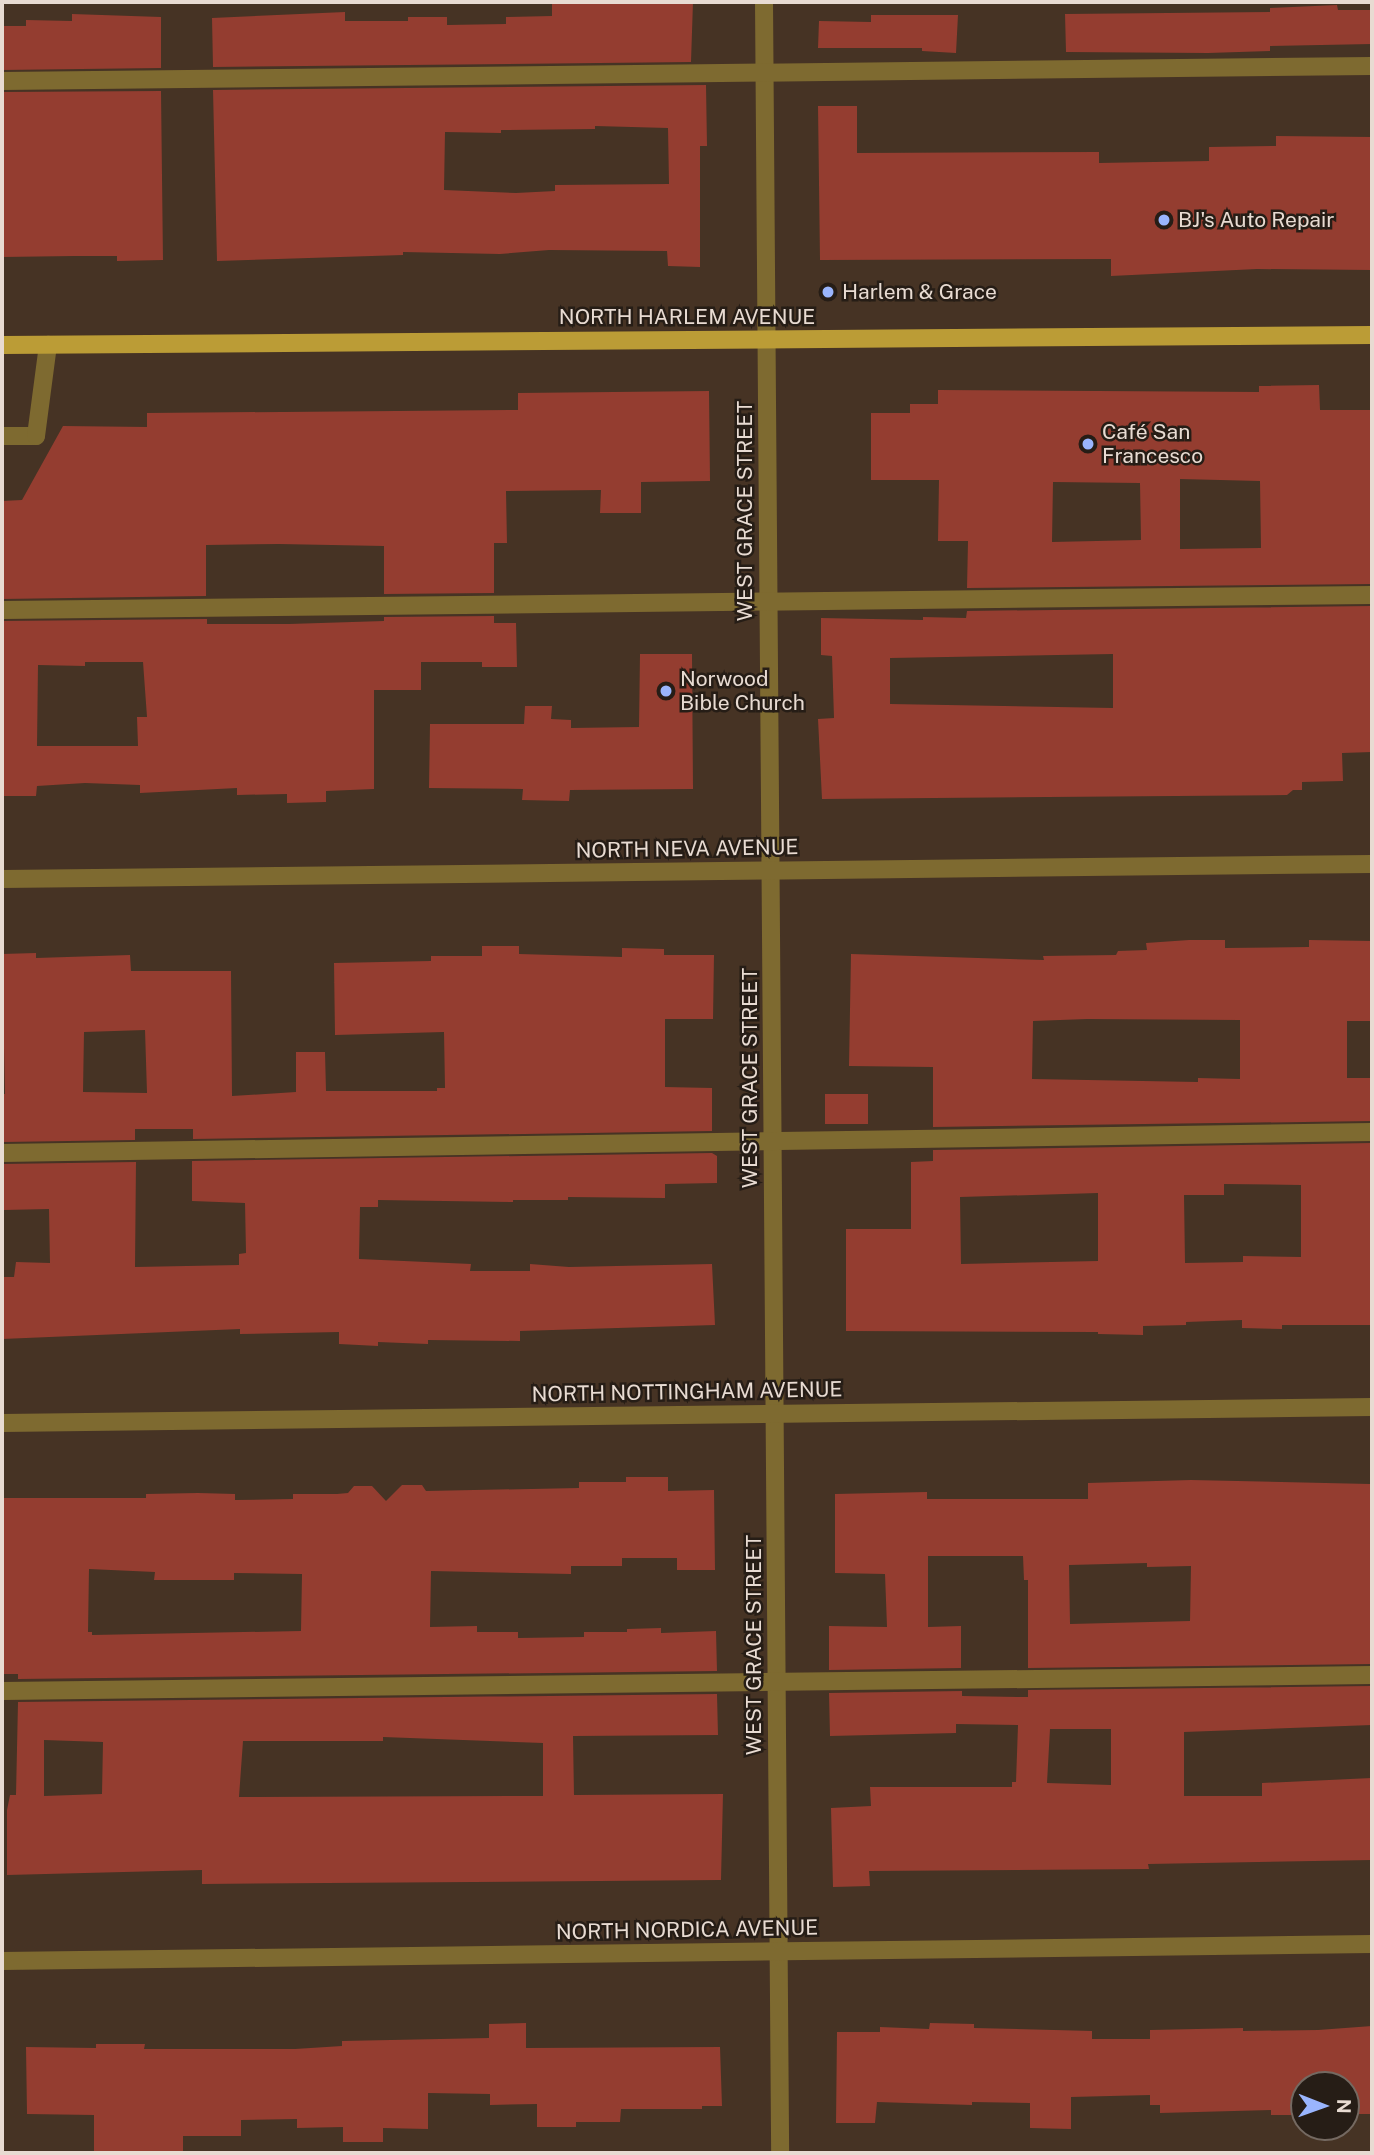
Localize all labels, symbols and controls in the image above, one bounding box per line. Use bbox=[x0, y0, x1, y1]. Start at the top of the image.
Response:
place label: BJ's Auto Repair bbox=[1178, 207, 1335, 233]
marker: BJ's Auto Repair bbox=[1156, 212, 1172, 228]
place label: Harlem & Grace bbox=[842, 279, 997, 305]
marker: Harlem & Grace bbox=[820, 284, 836, 300]
street label: NORTH HARLEM AVENUE bbox=[559, 304, 815, 330]
street label: WEST GRACE STREET bbox=[732, 401, 758, 621]
place label: Café San Francesco bbox=[1102, 419, 1203, 469]
marker: Café San Francesco bbox=[1080, 436, 1096, 452]
place label: Norwood Bible Church bbox=[680, 666, 805, 716]
marker: Norwood Bible Church bbox=[658, 683, 674, 699]
street label: NORTH NEVA AVENUE bbox=[575, 834, 799, 864]
street label: WEST GRACE STREET bbox=[737, 968, 763, 1188]
street label: NORTH NOTTINGHAM AVENUE bbox=[531, 1377, 843, 1407]
street label: WEST GRACE STREET bbox=[741, 1535, 767, 1755]
street label: NORTH NORDICA AVENUE bbox=[556, 1915, 818, 1945]
north arrow bbox=[1290, 2071, 1360, 2141]
text: N bbox=[1333, 2099, 1355, 2114]

